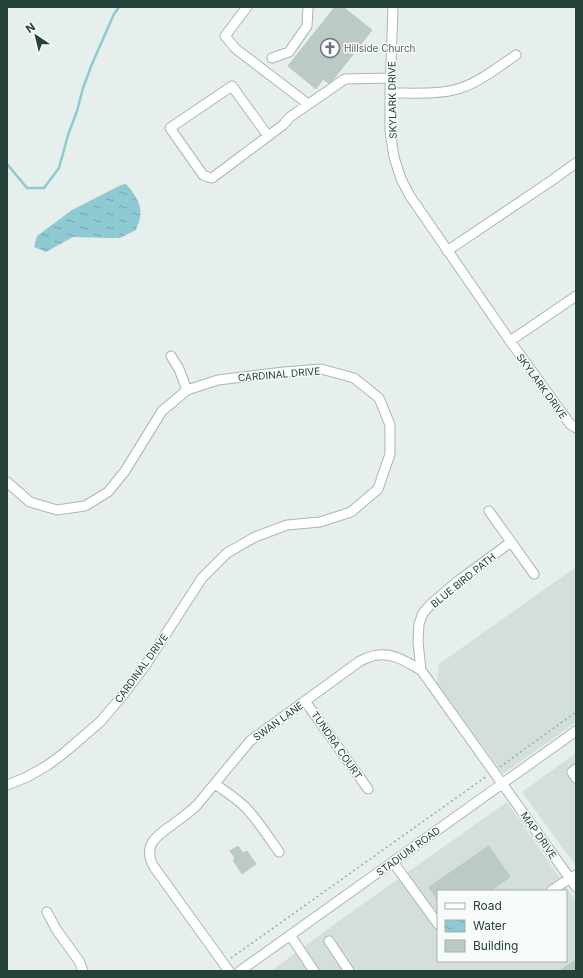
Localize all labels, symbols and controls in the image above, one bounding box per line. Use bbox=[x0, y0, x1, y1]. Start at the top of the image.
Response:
north arrow bbox=[16, 16, 56, 56]
text: N bbox=[23, 20, 38, 36]
church icon: Hillside Church bbox=[319, 37, 341, 59]
place label: Hillside Church bbox=[344, 42, 416, 54]
street label: SKYLARK DRIVE bbox=[385, 61, 399, 139]
street label: SKYLARK DRIVE bbox=[514, 351, 570, 421]
street label: CARDINAL DRIVE bbox=[237, 364, 321, 384]
street label: BLUE BIRD PATH bbox=[428, 550, 498, 610]
street label: CARDINAL DRIVE bbox=[112, 631, 170, 705]
street label: SWAN LANE bbox=[251, 699, 305, 743]
street label: TUNDRA COURT bbox=[309, 709, 365, 781]
street label: MAP DRIVE bbox=[518, 809, 560, 861]
street label: STADIUM ROAD bbox=[374, 824, 442, 878]
legend bbox=[437, 890, 567, 962]
text: Road bbox=[473, 898, 502, 913]
text: Water bbox=[473, 918, 507, 933]
text: Building bbox=[473, 938, 518, 953]

